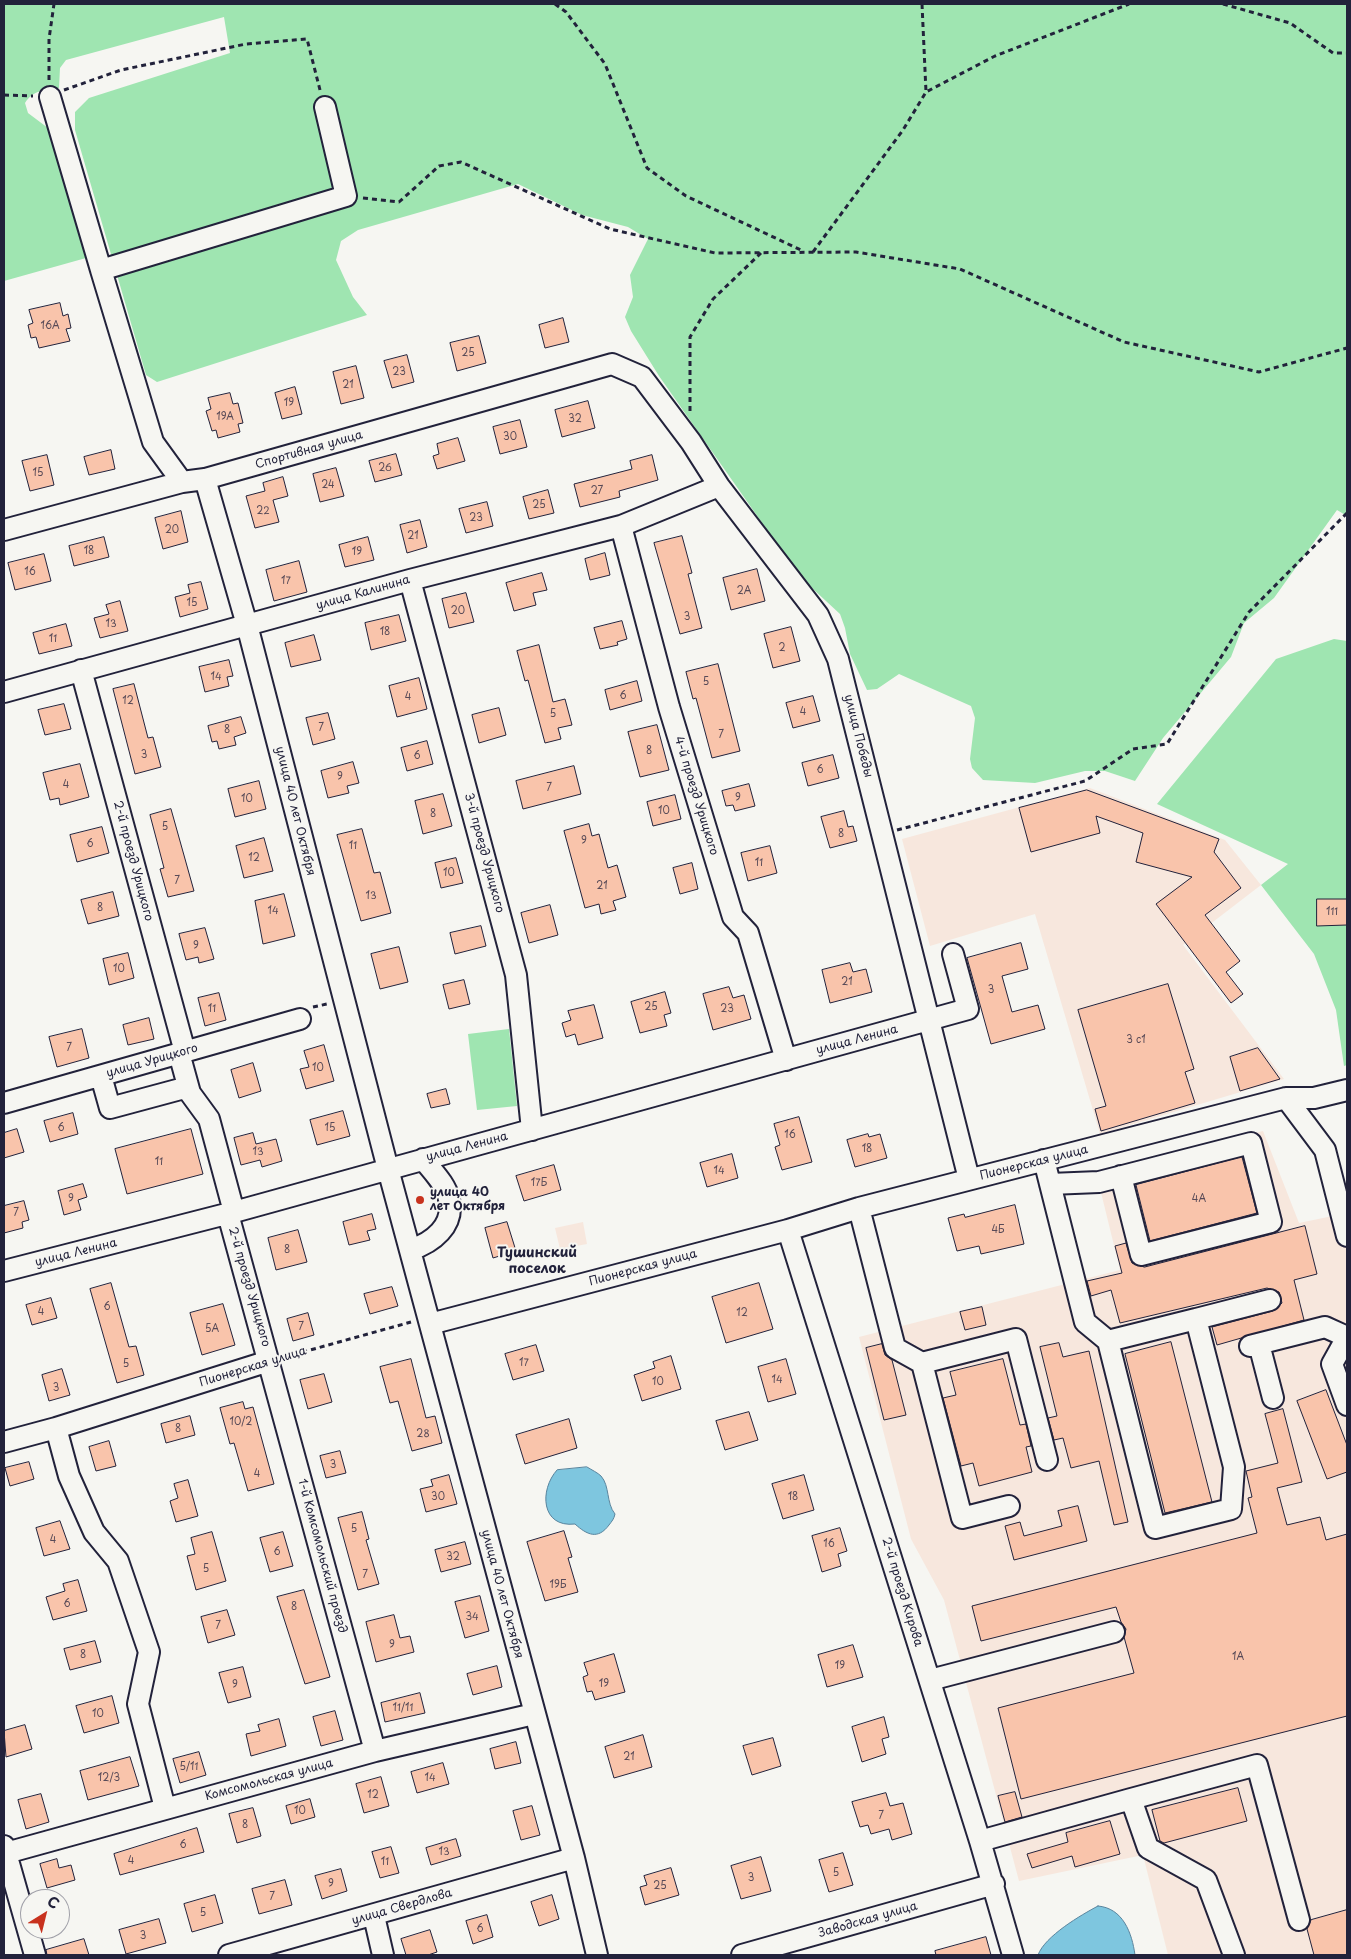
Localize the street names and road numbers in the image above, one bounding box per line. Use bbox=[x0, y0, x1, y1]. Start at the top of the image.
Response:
street label: Спортивная улица bbox=[254, 428, 364, 472]
street label: улица Калинина bbox=[314, 573, 412, 613]
street label: улица Победы bbox=[841, 693, 875, 779]
street label: 4-й проезд Урицкого bbox=[671, 735, 721, 857]
street label: улица 40 лет Октября bbox=[272, 745, 318, 877]
street label: 3-й проезд Урицкого bbox=[461, 791, 507, 915]
street label: 2-й проезд Урицкого bbox=[110, 799, 156, 923]
street label: улица Ленина bbox=[815, 1022, 899, 1058]
street label: улица Урицкого bbox=[105, 1041, 199, 1081]
street label: улица Ленина bbox=[425, 1129, 509, 1165]
street label: Пионерская улица bbox=[978, 1143, 1090, 1183]
street label: 2-й проезд Урицкого bbox=[225, 1225, 273, 1349]
street label: улица Ленина bbox=[34, 1236, 118, 1270]
street label: Пионерская улица bbox=[587, 1247, 699, 1289]
street label: Пионерская улица bbox=[198, 1344, 308, 1390]
street label: 1-й Комсомольский проезд bbox=[294, 1477, 350, 1635]
street label: улица 40 лет Октября bbox=[478, 1528, 526, 1660]
street label: 2-й проезд Кирова bbox=[879, 1536, 925, 1648]
street label: Комсомольская улица bbox=[203, 1756, 335, 1804]
street label: улица Свердлова bbox=[350, 1886, 454, 1928]
street label: Заводская улица bbox=[817, 1899, 919, 1941]

